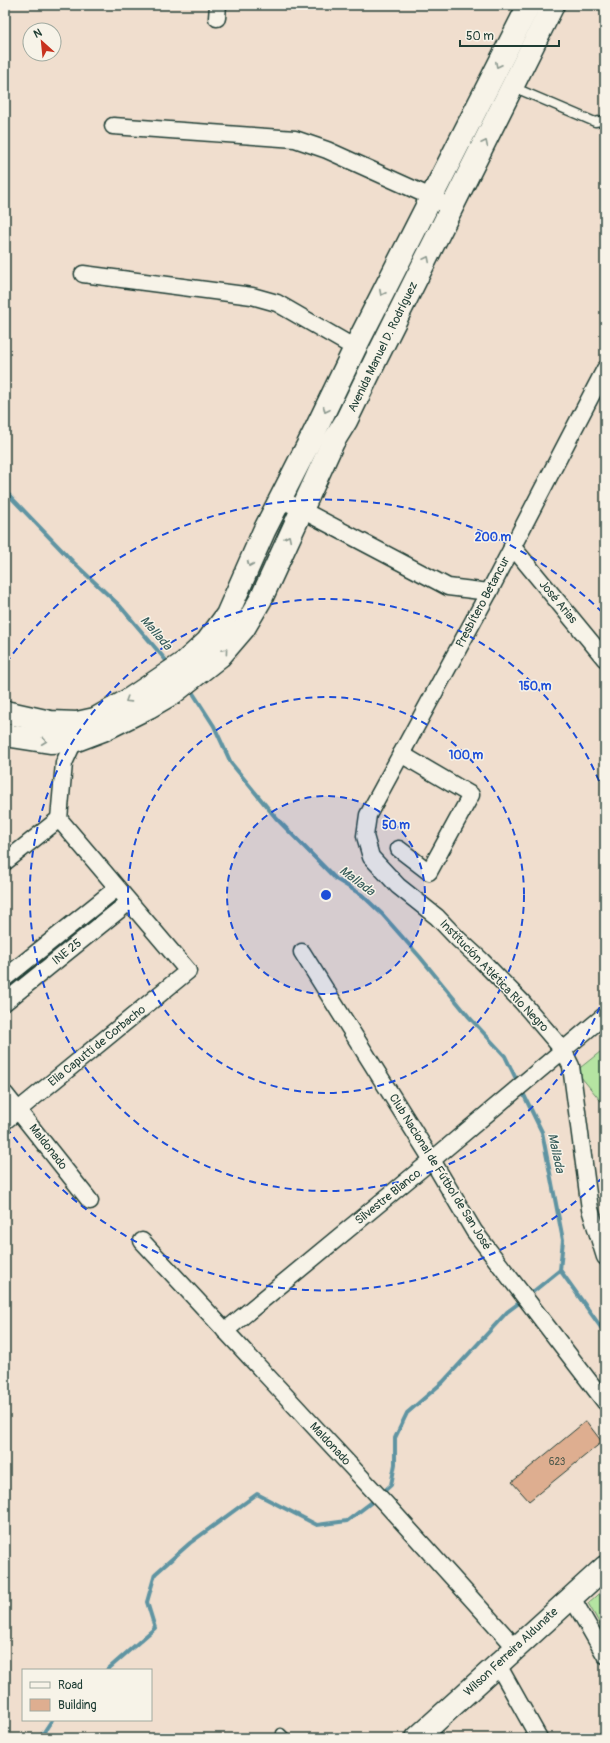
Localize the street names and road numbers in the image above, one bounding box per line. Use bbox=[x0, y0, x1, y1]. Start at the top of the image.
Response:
street label: Avenida Manuel D. Rodríguez bbox=[345, 279, 421, 415]
street label: Presbítero Betancur bbox=[453, 553, 514, 650]
street label: José Arias bbox=[536, 577, 581, 627]
street label: Institución Atlética Río Negro bbox=[436, 917, 552, 1036]
street label: INE 25 bbox=[49, 936, 85, 968]
street label: Elia Caputti de Corbacho bbox=[45, 1002, 149, 1090]
street label: Club Nacional de Fútbol de San José bbox=[386, 1091, 494, 1253]
street label: Maldonado bbox=[26, 1121, 71, 1173]
street label: Silvestre Blanco bbox=[352, 1166, 424, 1228]
street label: Maldonado bbox=[306, 1419, 354, 1469]
street label: Wilson Ferreira Aldunate bbox=[461, 1604, 561, 1700]

